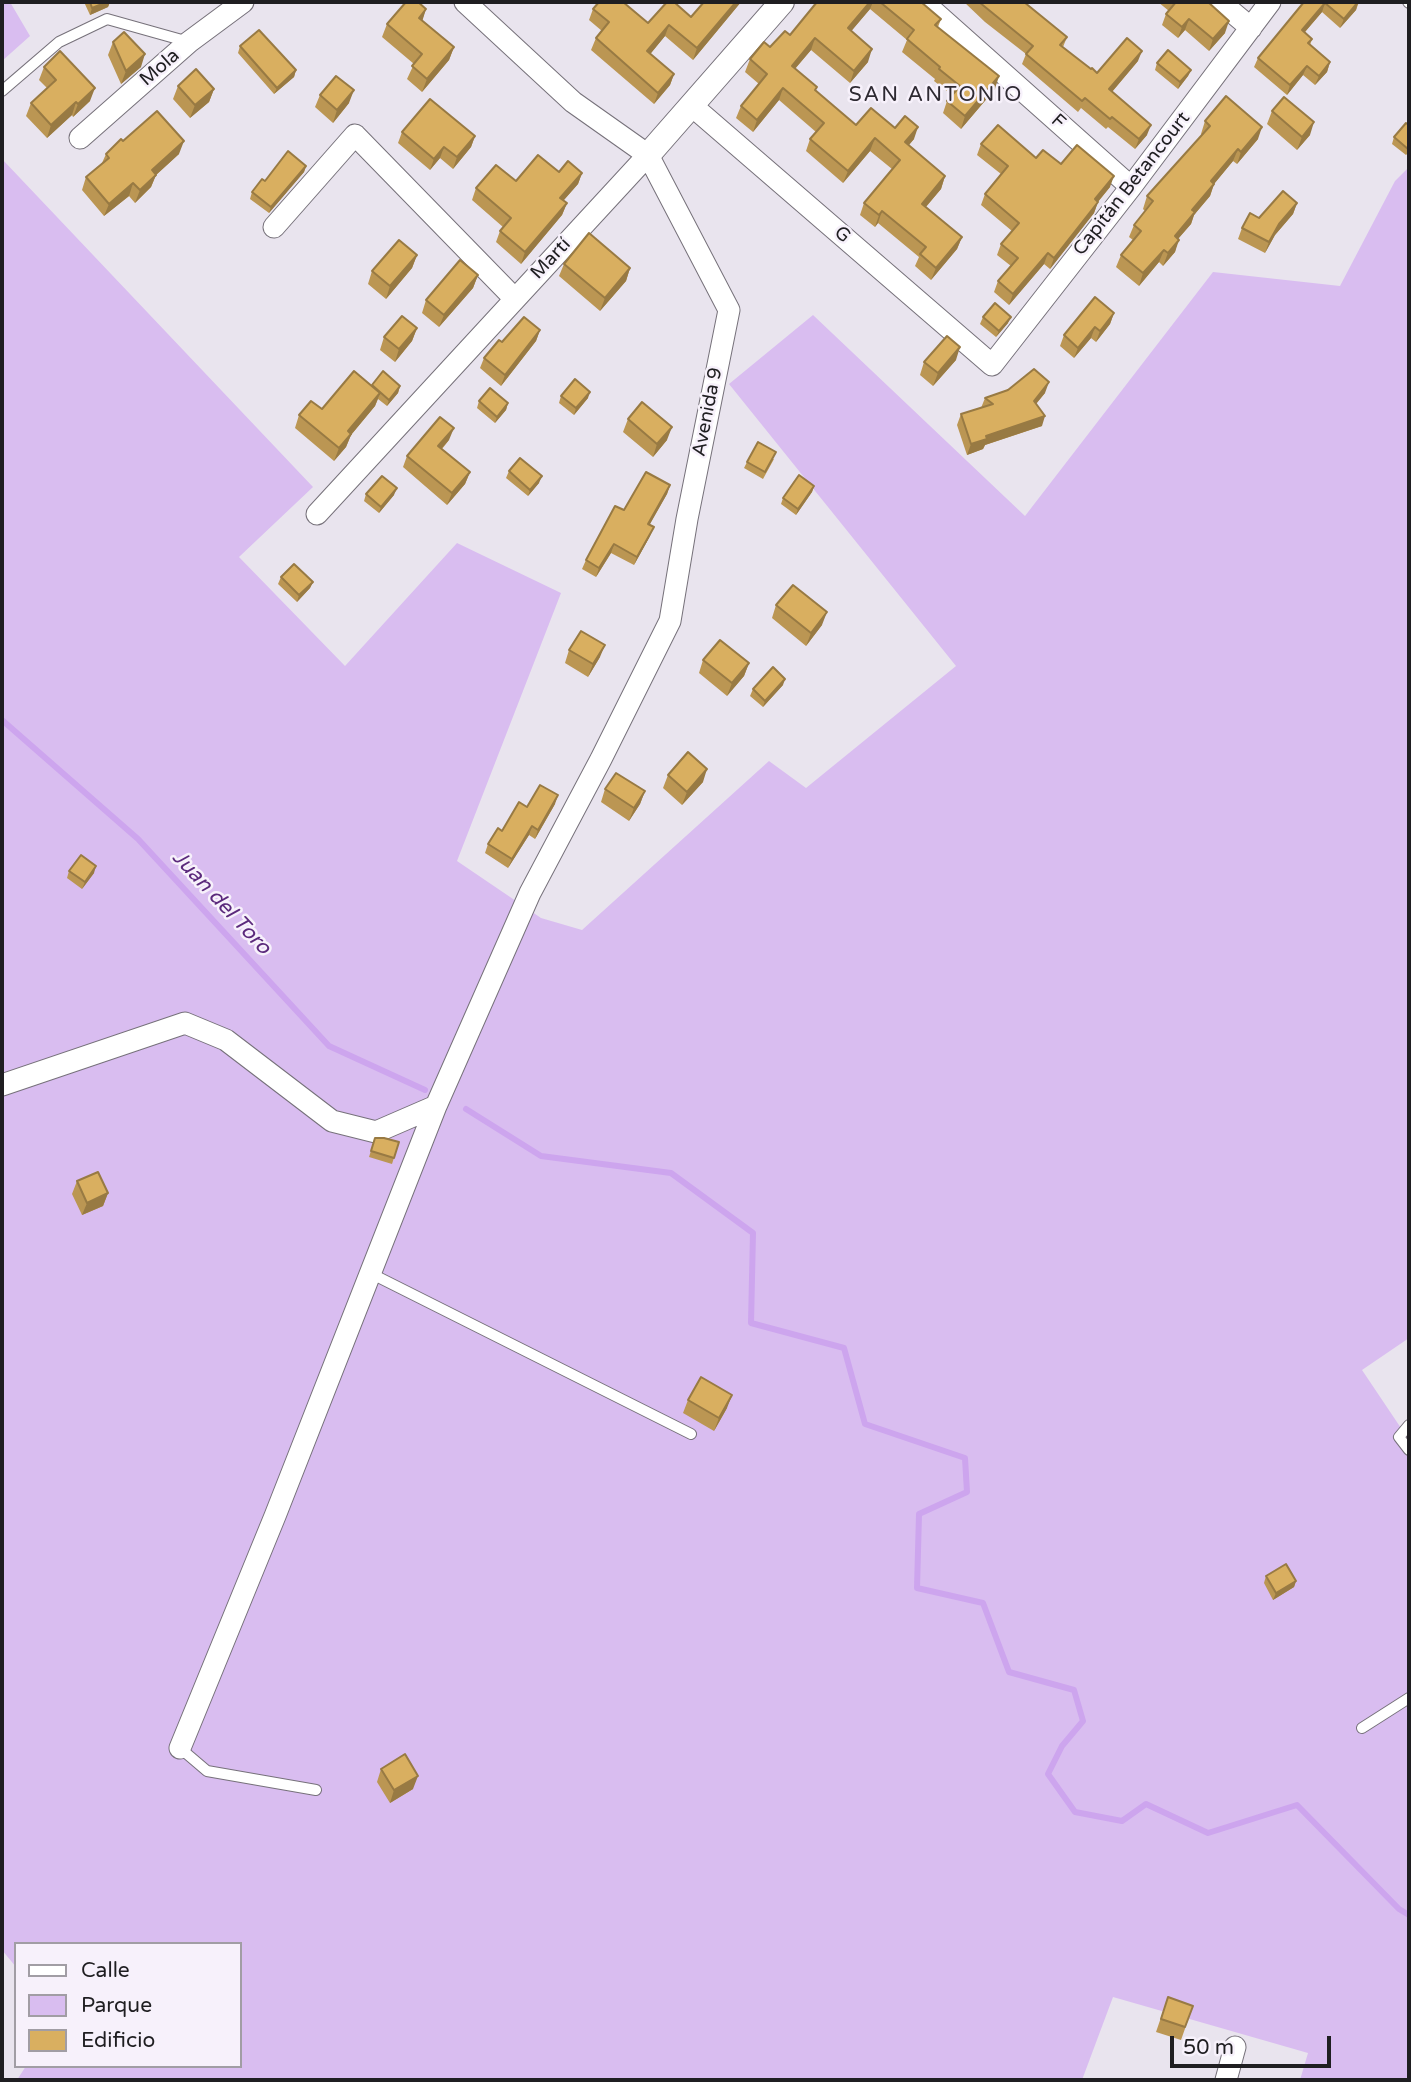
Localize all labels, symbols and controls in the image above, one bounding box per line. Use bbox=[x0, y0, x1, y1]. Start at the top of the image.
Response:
street label: Mola bbox=[136, 45, 184, 91]
district label: SAN ANTONIO bbox=[850, 82, 1022, 108]
street label: Capitán Betancourt bbox=[1069, 108, 1195, 260]
street label: F bbox=[1046, 110, 1070, 134]
street label: G bbox=[829, 222, 855, 248]
street label: Martí bbox=[526, 234, 576, 284]
street label: Avenida 9 bbox=[688, 366, 728, 458]
water label: Juan del Toro bbox=[166, 846, 276, 960]
legend bbox=[14, 1942, 242, 2068]
text: Calle bbox=[81, 1958, 130, 1983]
text: Parque bbox=[81, 1993, 152, 2018]
scale bar bbox=[1173, 2022, 1334, 2066]
text: Edificio bbox=[81, 2028, 155, 2053]
text: 50 m bbox=[1183, 2035, 1234, 2060]

